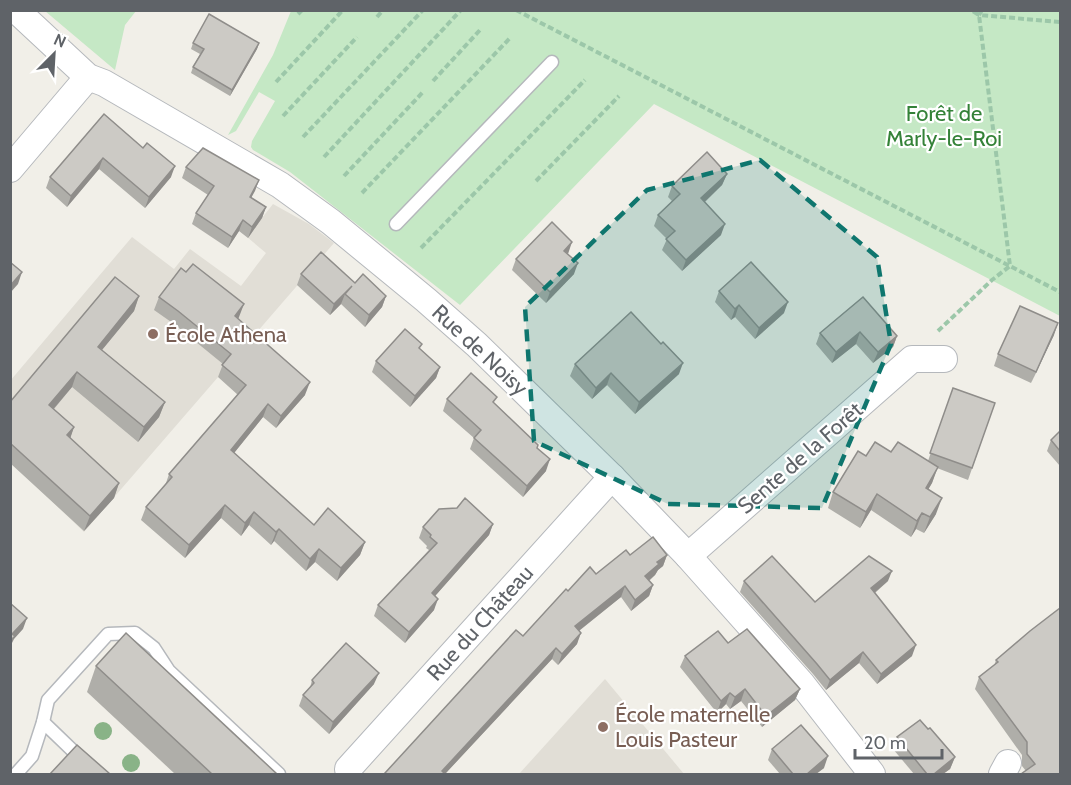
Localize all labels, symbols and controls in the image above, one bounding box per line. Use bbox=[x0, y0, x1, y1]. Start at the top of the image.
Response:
north arrow bbox=[24, 24, 84, 84]
text: N bbox=[51, 30, 69, 52]
park label: Forêt de Marly-le-Roi bbox=[886, 100, 1002, 152]
street label: Rue de Noisy bbox=[426, 299, 534, 401]
place label: École Athena bbox=[165, 321, 287, 348]
marker: École Athena bbox=[146, 327, 160, 341]
street label: Sente de la Forêt bbox=[732, 396, 868, 520]
street label: Rue du Château bbox=[421, 560, 539, 686]
place label: École maternelle Louis Pasteur bbox=[615, 701, 770, 753]
marker: École maternelle Louis Pasteur bbox=[596, 720, 610, 734]
scale bar bbox=[855, 722, 942, 760]
text: 20 m bbox=[864, 732, 906, 754]

